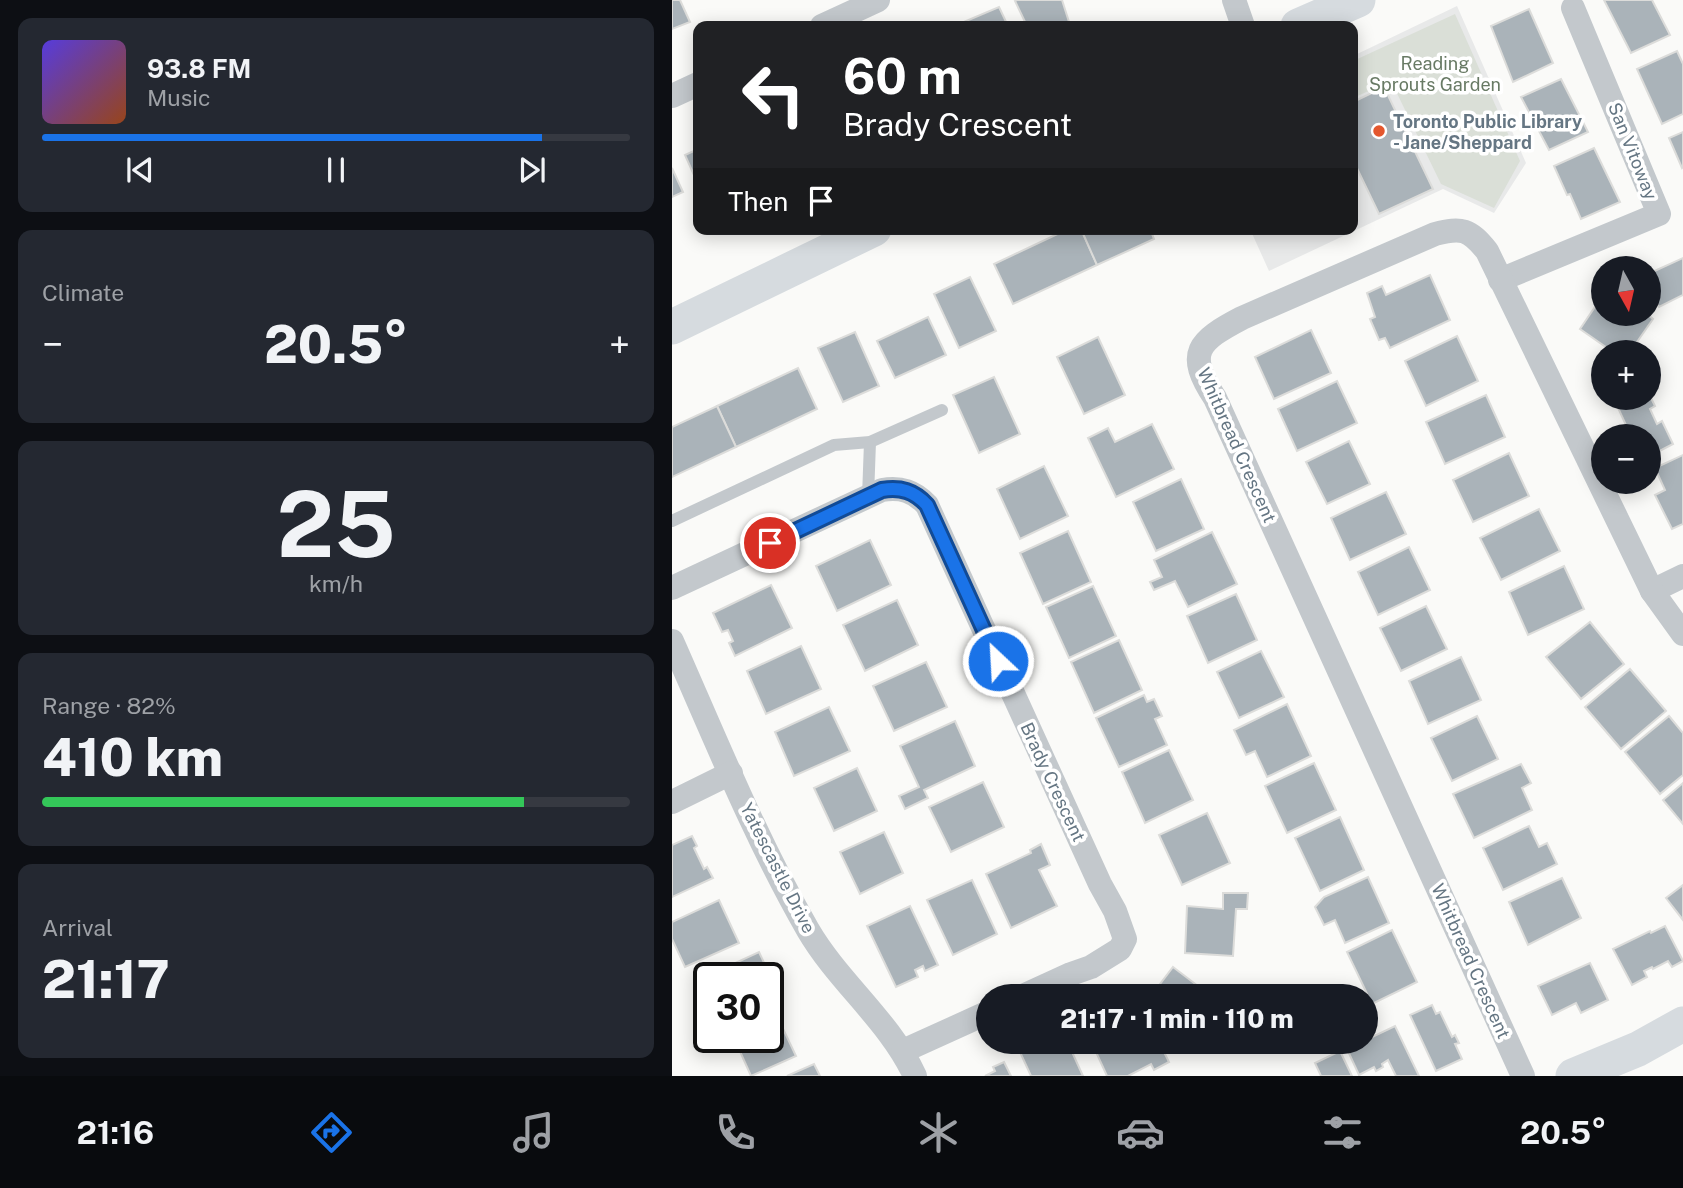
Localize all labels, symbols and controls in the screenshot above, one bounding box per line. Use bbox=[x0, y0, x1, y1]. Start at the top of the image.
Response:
text: 60 m bbox=[843, 47, 962, 105]
icon: left bbox=[728, 49, 819, 140]
text: 93.8 FM bbox=[147, 53, 251, 84]
park label: Reading Sprouts Garden bbox=[1369, 53, 1501, 95]
text: Music bbox=[147, 84, 211, 111]
street label: San Vitoway bbox=[1604, 99, 1662, 203]
text: Brady Crescent bbox=[843, 106, 1072, 143]
place label: Toronto Public Library - Jane/Sheppard bbox=[1393, 111, 1582, 153]
marker: Toronto Public Library - Jane/Sheppard bbox=[1371, 123, 1387, 139]
icon: previous bbox=[121, 151, 159, 189]
icon: pause bbox=[317, 151, 355, 189]
icon: next bbox=[513, 151, 551, 189]
icon: arrive bbox=[802, 182, 840, 220]
text: Then bbox=[728, 186, 788, 217]
north arrow bbox=[1591, 256, 1661, 326]
map controls bbox=[1591, 256, 1661, 494]
text: Climate bbox=[42, 279, 124, 306]
text: 20.5° bbox=[264, 314, 408, 375]
text: − bbox=[42, 322, 63, 367]
text: + bbox=[609, 322, 630, 367]
button: + bbox=[1591, 340, 1661, 410]
street label: Whitbread Crescent bbox=[1193, 364, 1281, 526]
button: − bbox=[1591, 424, 1661, 494]
text: 25 bbox=[276, 471, 396, 577]
pin bbox=[740, 513, 800, 573]
icon: arrive bbox=[751, 524, 789, 562]
text: km/h bbox=[309, 570, 363, 597]
position arrow bbox=[961, 624, 1035, 698]
text: Range · 82% bbox=[42, 692, 176, 719]
street label: Brady Crescent bbox=[1016, 719, 1090, 845]
text: 410 km bbox=[42, 727, 223, 788]
street label: Yatescastle Drive bbox=[736, 799, 820, 937]
street label: Whitbread Crescent bbox=[1427, 880, 1515, 1042]
text: Arrival bbox=[42, 914, 113, 941]
text: 21:17 bbox=[42, 949, 170, 1010]
speed limit sign: 30 bbox=[693, 962, 784, 1053]
text: 21:17 · 1 min · 110 m bbox=[1060, 1003, 1294, 1034]
icon: directions bbox=[307, 1108, 356, 1157]
icon: music bbox=[509, 1108, 558, 1157]
icon: phone bbox=[711, 1108, 760, 1157]
icon: climate bbox=[914, 1108, 963, 1157]
icon: car bbox=[1116, 1108, 1165, 1157]
icon: filters bbox=[1318, 1108, 1367, 1157]
text: 21:16 bbox=[77, 1114, 154, 1151]
text: 20.5° bbox=[1520, 1114, 1606, 1151]

